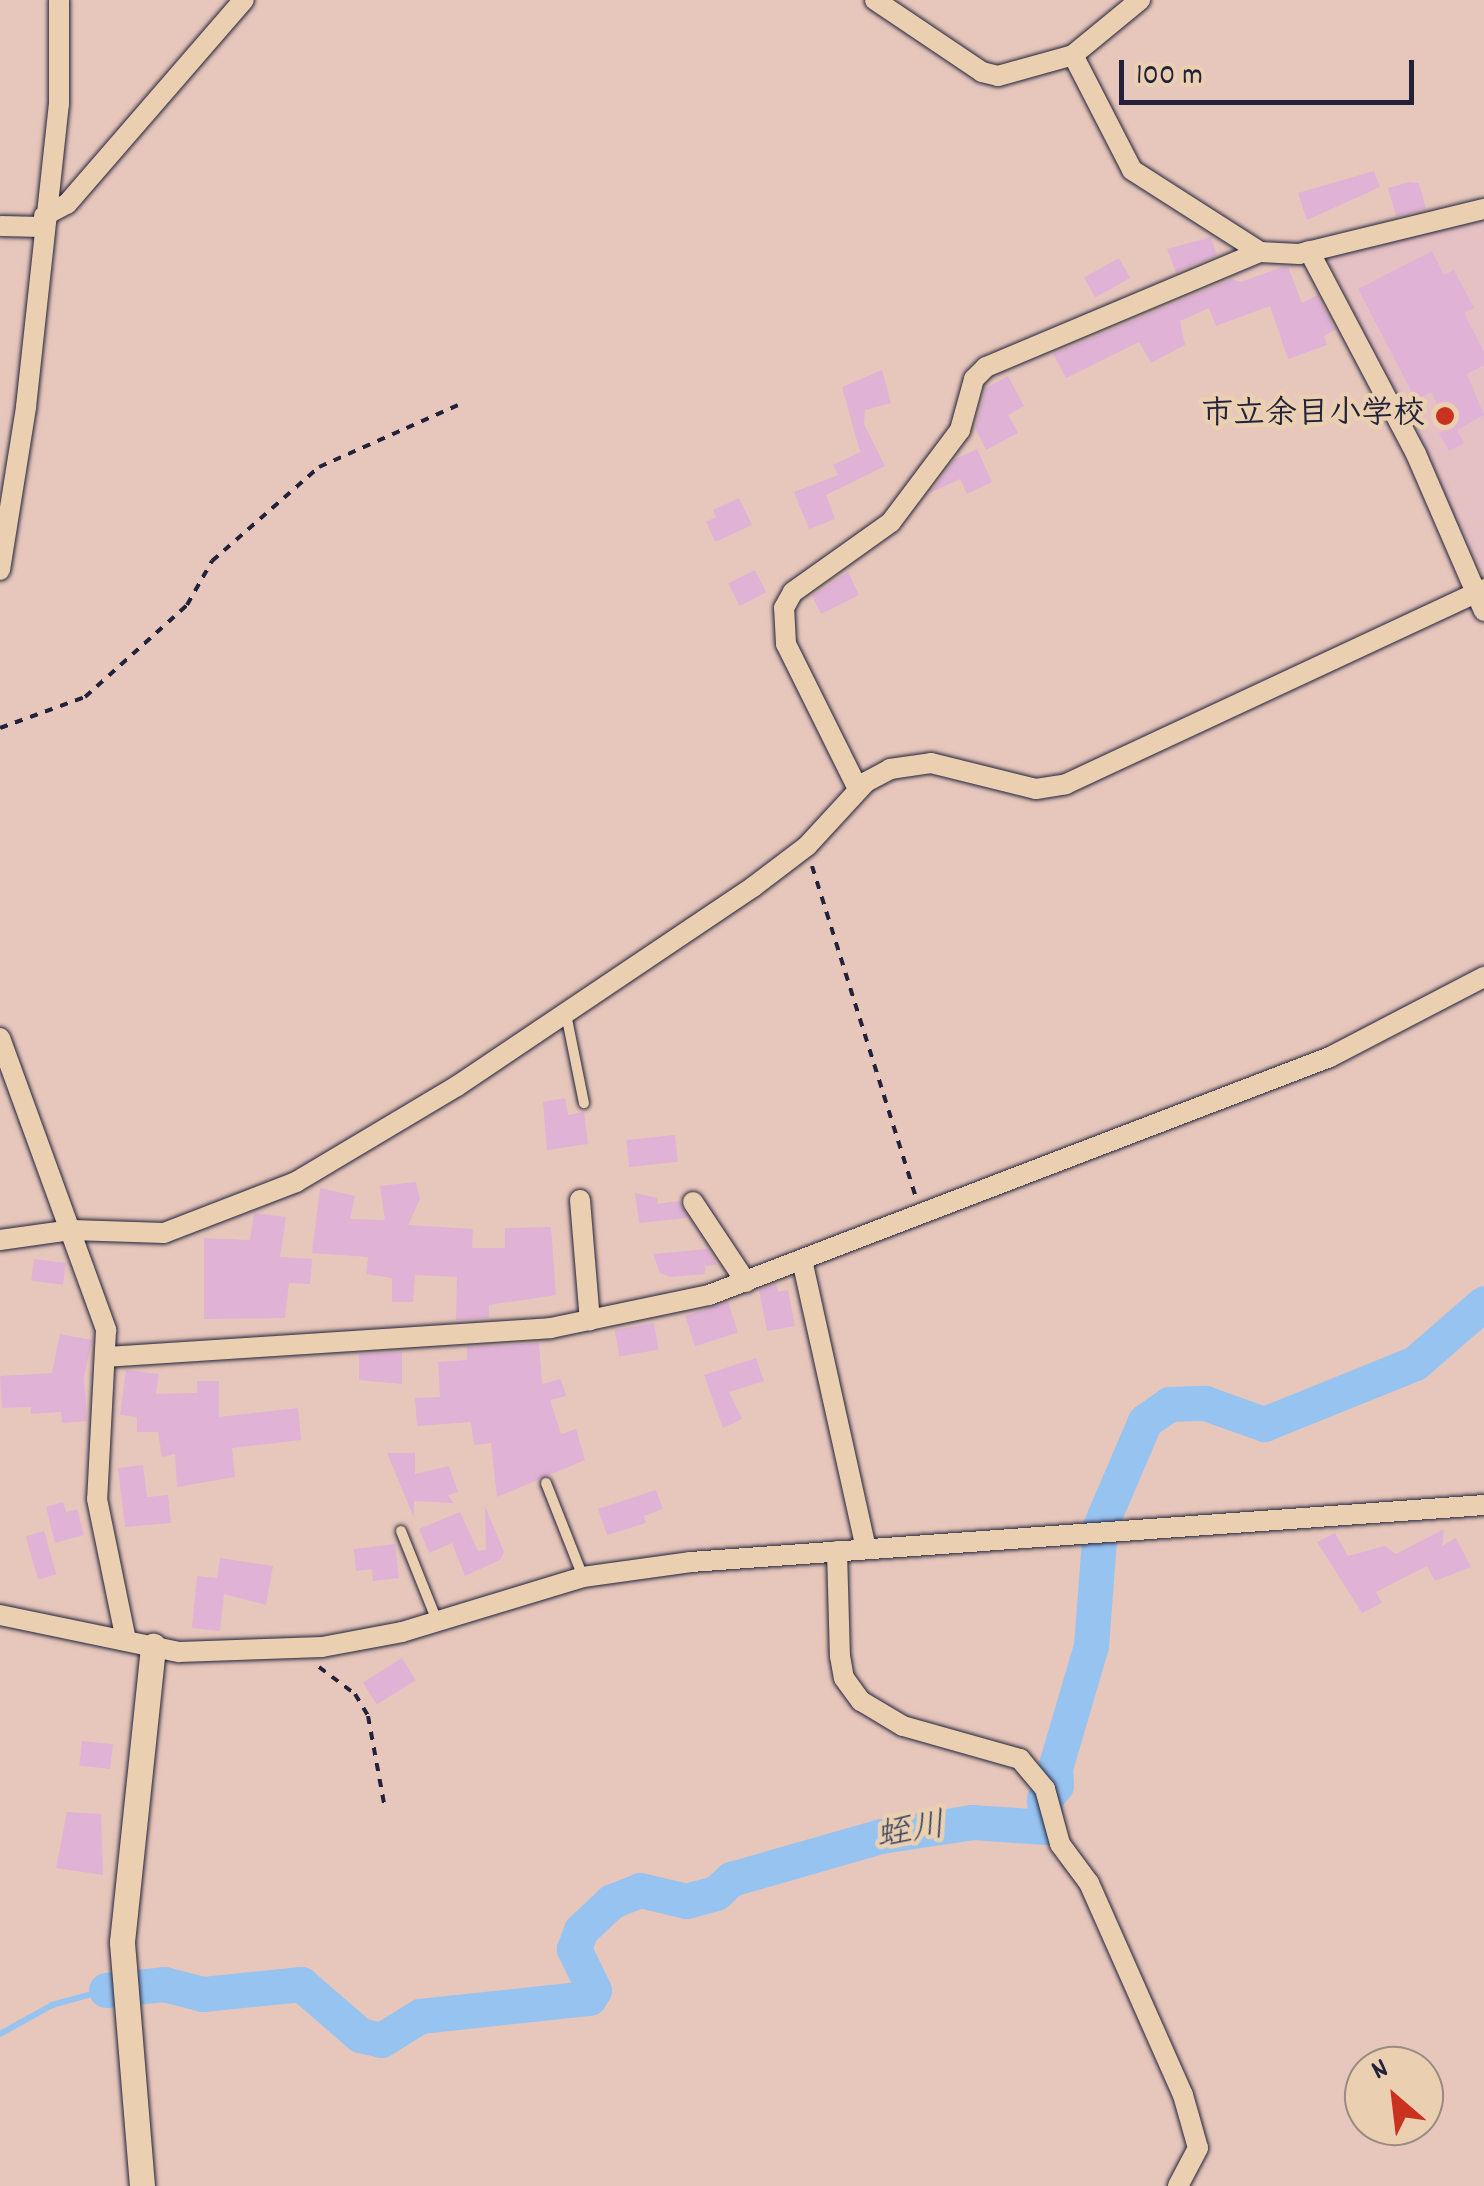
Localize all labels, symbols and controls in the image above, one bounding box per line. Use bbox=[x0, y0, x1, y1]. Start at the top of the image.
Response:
scale bar bbox=[1124, 40, 1419, 102]
text: 100 m bbox=[1136, 56, 1203, 99]
place label: 市立余目小学校 bbox=[1201, 397, 1425, 435]
marker: 市立余目小学校 bbox=[1434, 405, 1456, 427]
water label: 蛭川 bbox=[873, 1806, 949, 1860]
north arrow bbox=[1344, 2046, 1444, 2146]
text: N bbox=[1365, 2050, 1396, 2092]

